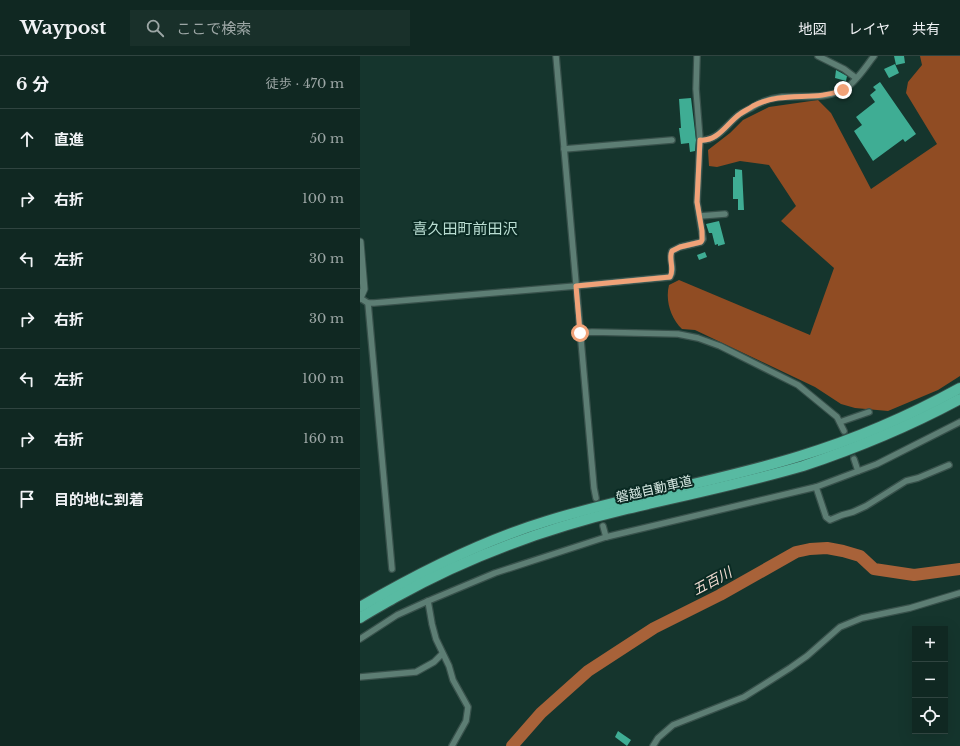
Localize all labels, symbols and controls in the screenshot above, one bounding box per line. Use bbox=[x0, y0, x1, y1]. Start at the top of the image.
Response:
search box bbox=[130, 10, 410, 46]
text: Waypost bbox=[20, 16, 106, 39]
icon: search bbox=[144, 17, 166, 39]
text: ここで検索 bbox=[176, 19, 251, 38]
text: 地図 bbox=[798, 20, 826, 38]
text: レイヤ bbox=[848, 20, 890, 38]
text: 共有 bbox=[912, 20, 940, 38]
text: 6 分 bbox=[16, 74, 49, 95]
text: 徒歩 · 470 m bbox=[266, 75, 344, 92]
route end bbox=[834, 81, 852, 99]
icon: ahead bbox=[16, 128, 38, 150]
text: 直進 bbox=[54, 130, 84, 149]
text: 50 m bbox=[310, 130, 344, 147]
icon: right bbox=[16, 188, 38, 210]
text: 右折 bbox=[54, 190, 84, 209]
text: 100 m bbox=[302, 190, 344, 207]
district label: 喜久田町前田沢 bbox=[412, 219, 518, 238]
icon: left bbox=[16, 248, 38, 270]
text: 左折 bbox=[54, 250, 84, 269]
text: 30 m bbox=[309, 250, 344, 267]
icon: right bbox=[16, 308, 38, 330]
text: 右折 bbox=[54, 310, 84, 329]
text: 30 m bbox=[309, 310, 344, 327]
route start bbox=[571, 324, 589, 342]
icon: left bbox=[16, 368, 38, 390]
text: 左折 bbox=[54, 370, 84, 389]
text: 100 m bbox=[302, 370, 344, 387]
icon: right bbox=[16, 428, 38, 450]
text: 右折 bbox=[54, 430, 84, 449]
text: 160 m bbox=[303, 430, 344, 447]
street label: 磐越自動車道 bbox=[614, 472, 694, 506]
icon: arrive bbox=[16, 488, 38, 510]
text: 目的地に到着 bbox=[54, 490, 144, 509]
water label: 五百川 bbox=[689, 562, 737, 599]
map controls bbox=[912, 626, 948, 734]
button: + bbox=[912, 626, 948, 662]
button: − bbox=[912, 662, 948, 698]
button: locate bbox=[912, 698, 948, 734]

